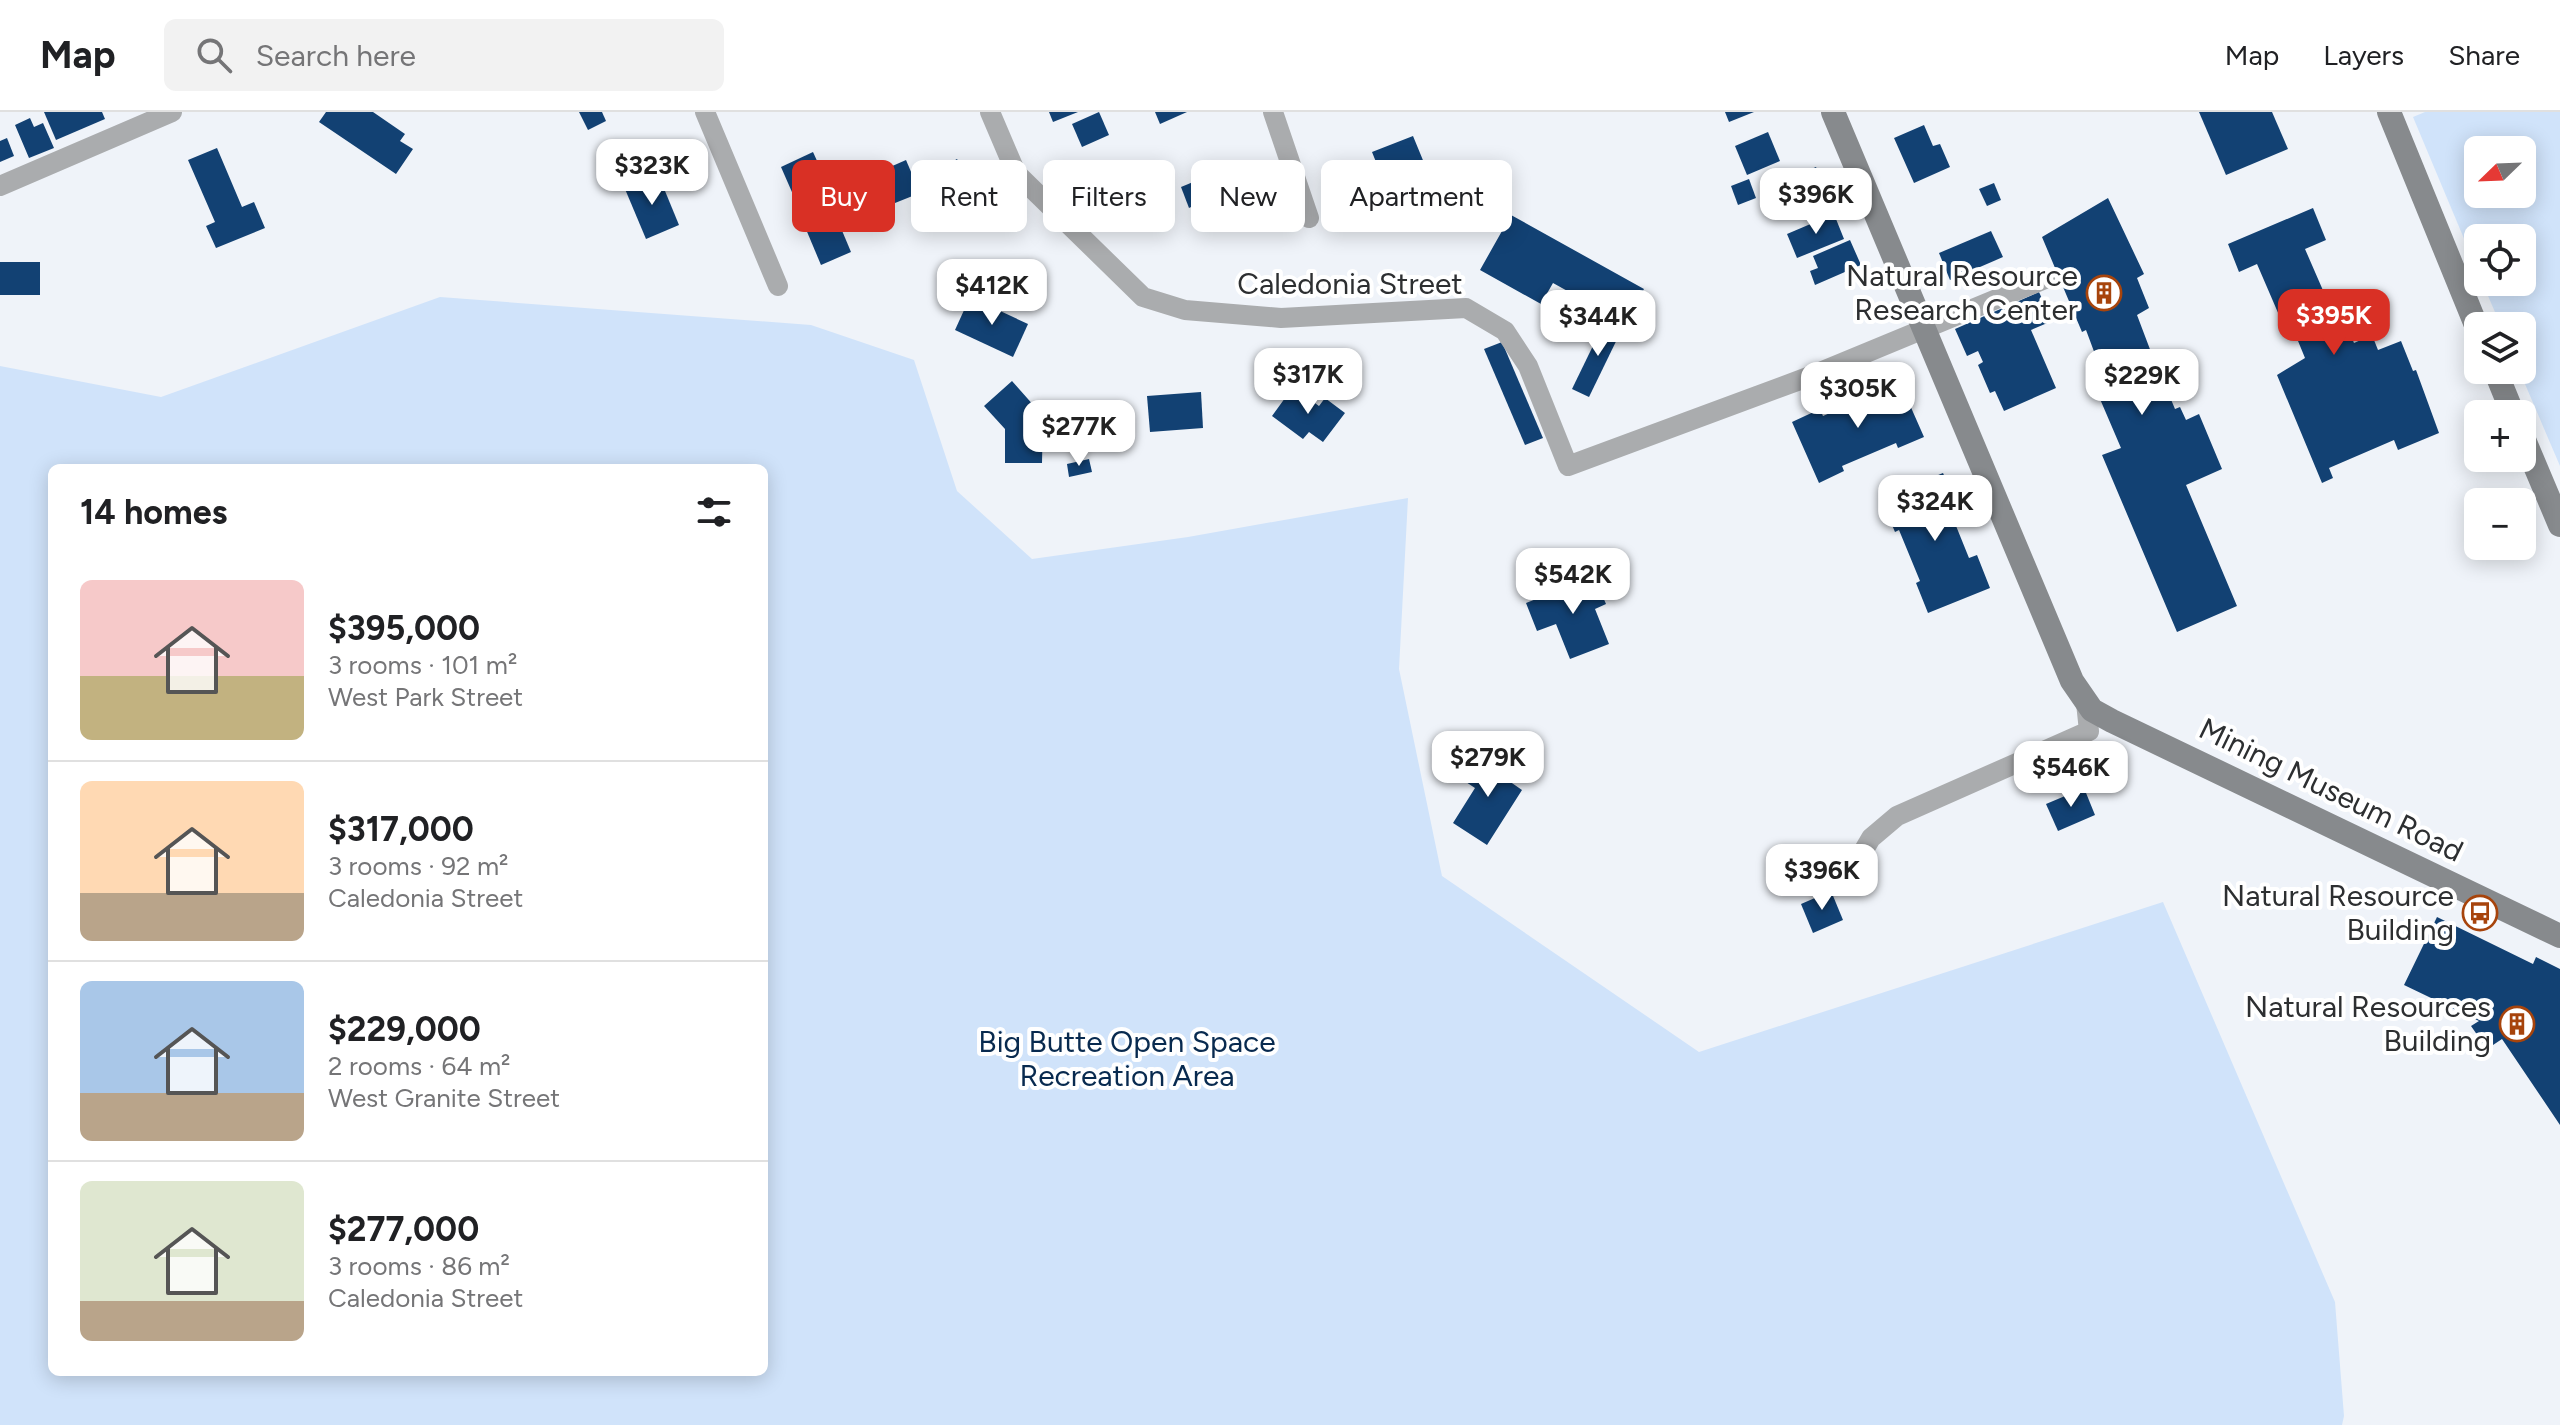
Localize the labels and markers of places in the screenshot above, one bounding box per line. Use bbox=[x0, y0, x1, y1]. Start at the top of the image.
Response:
pin: $323K bbox=[596, 139, 708, 207]
pin: $396K bbox=[1760, 168, 1872, 236]
place label: Natural Resource Research Center bbox=[1846, 257, 2078, 328]
pin: $412K bbox=[936, 259, 1048, 327]
building icon: Natural Resource Research Center bbox=[2085, 274, 2123, 312]
pin: $395K bbox=[2278, 289, 2390, 357]
pin: $344K bbox=[1542, 290, 1654, 358]
pin: $317K bbox=[1252, 348, 1364, 416]
pin: $229K bbox=[2086, 349, 2198, 417]
pin: $305K bbox=[1802, 362, 1914, 430]
pin: $277K bbox=[1023, 400, 1135, 468]
pin: $324K bbox=[1879, 475, 1991, 543]
pin: $542K bbox=[1517, 548, 1629, 616]
pin: $279K bbox=[1432, 731, 1544, 799]
pin: $546K bbox=[2015, 741, 2127, 809]
pin: $396K bbox=[1766, 844, 1878, 912]
place label: Natural Resource Building bbox=[2222, 877, 2454, 948]
bus stop icon: Natural Resource Building bbox=[2461, 894, 2499, 932]
place label: Natural Resources Building bbox=[2245, 988, 2491, 1059]
building icon: Natural Resources Building bbox=[2498, 1005, 2536, 1043]

